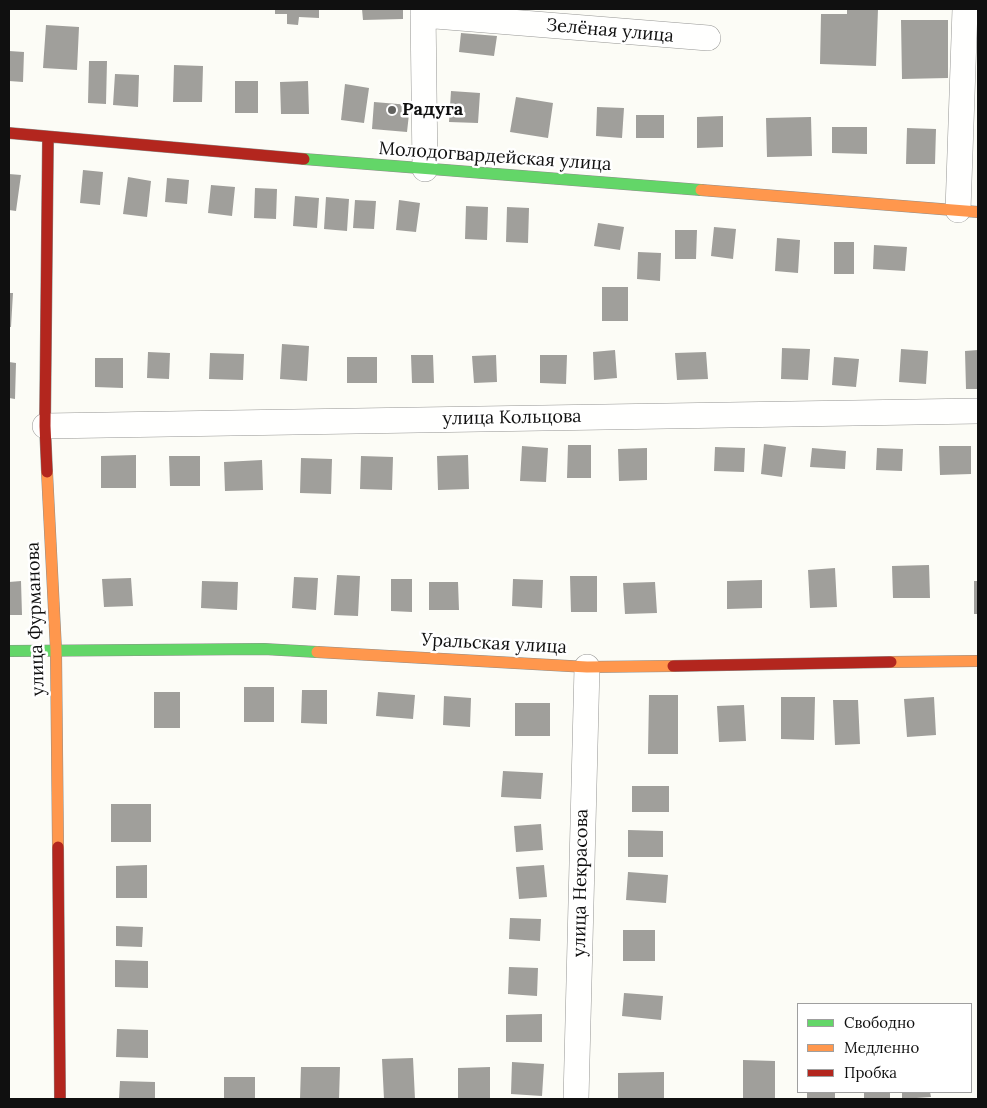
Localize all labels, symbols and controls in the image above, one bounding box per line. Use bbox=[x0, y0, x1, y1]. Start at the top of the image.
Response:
street label: Зелёная улица bbox=[545, 15, 675, 47]
place label: Радуга bbox=[402, 99, 463, 121]
marker: Радуга bbox=[386, 104, 398, 116]
street label: Молодогвардейская улица bbox=[378, 138, 612, 176]
street label: улица Кольцова bbox=[442, 406, 582, 430]
street label: улица Фурманова bbox=[23, 541, 49, 697]
street label: Уральская улица bbox=[421, 629, 567, 659]
street label: улица Некрасова bbox=[569, 809, 593, 957]
legend bbox=[797, 1003, 972, 1093]
text: Свободно bbox=[844, 1013, 915, 1032]
text: Медленно bbox=[844, 1038, 919, 1057]
text: Пробка bbox=[844, 1063, 897, 1082]

